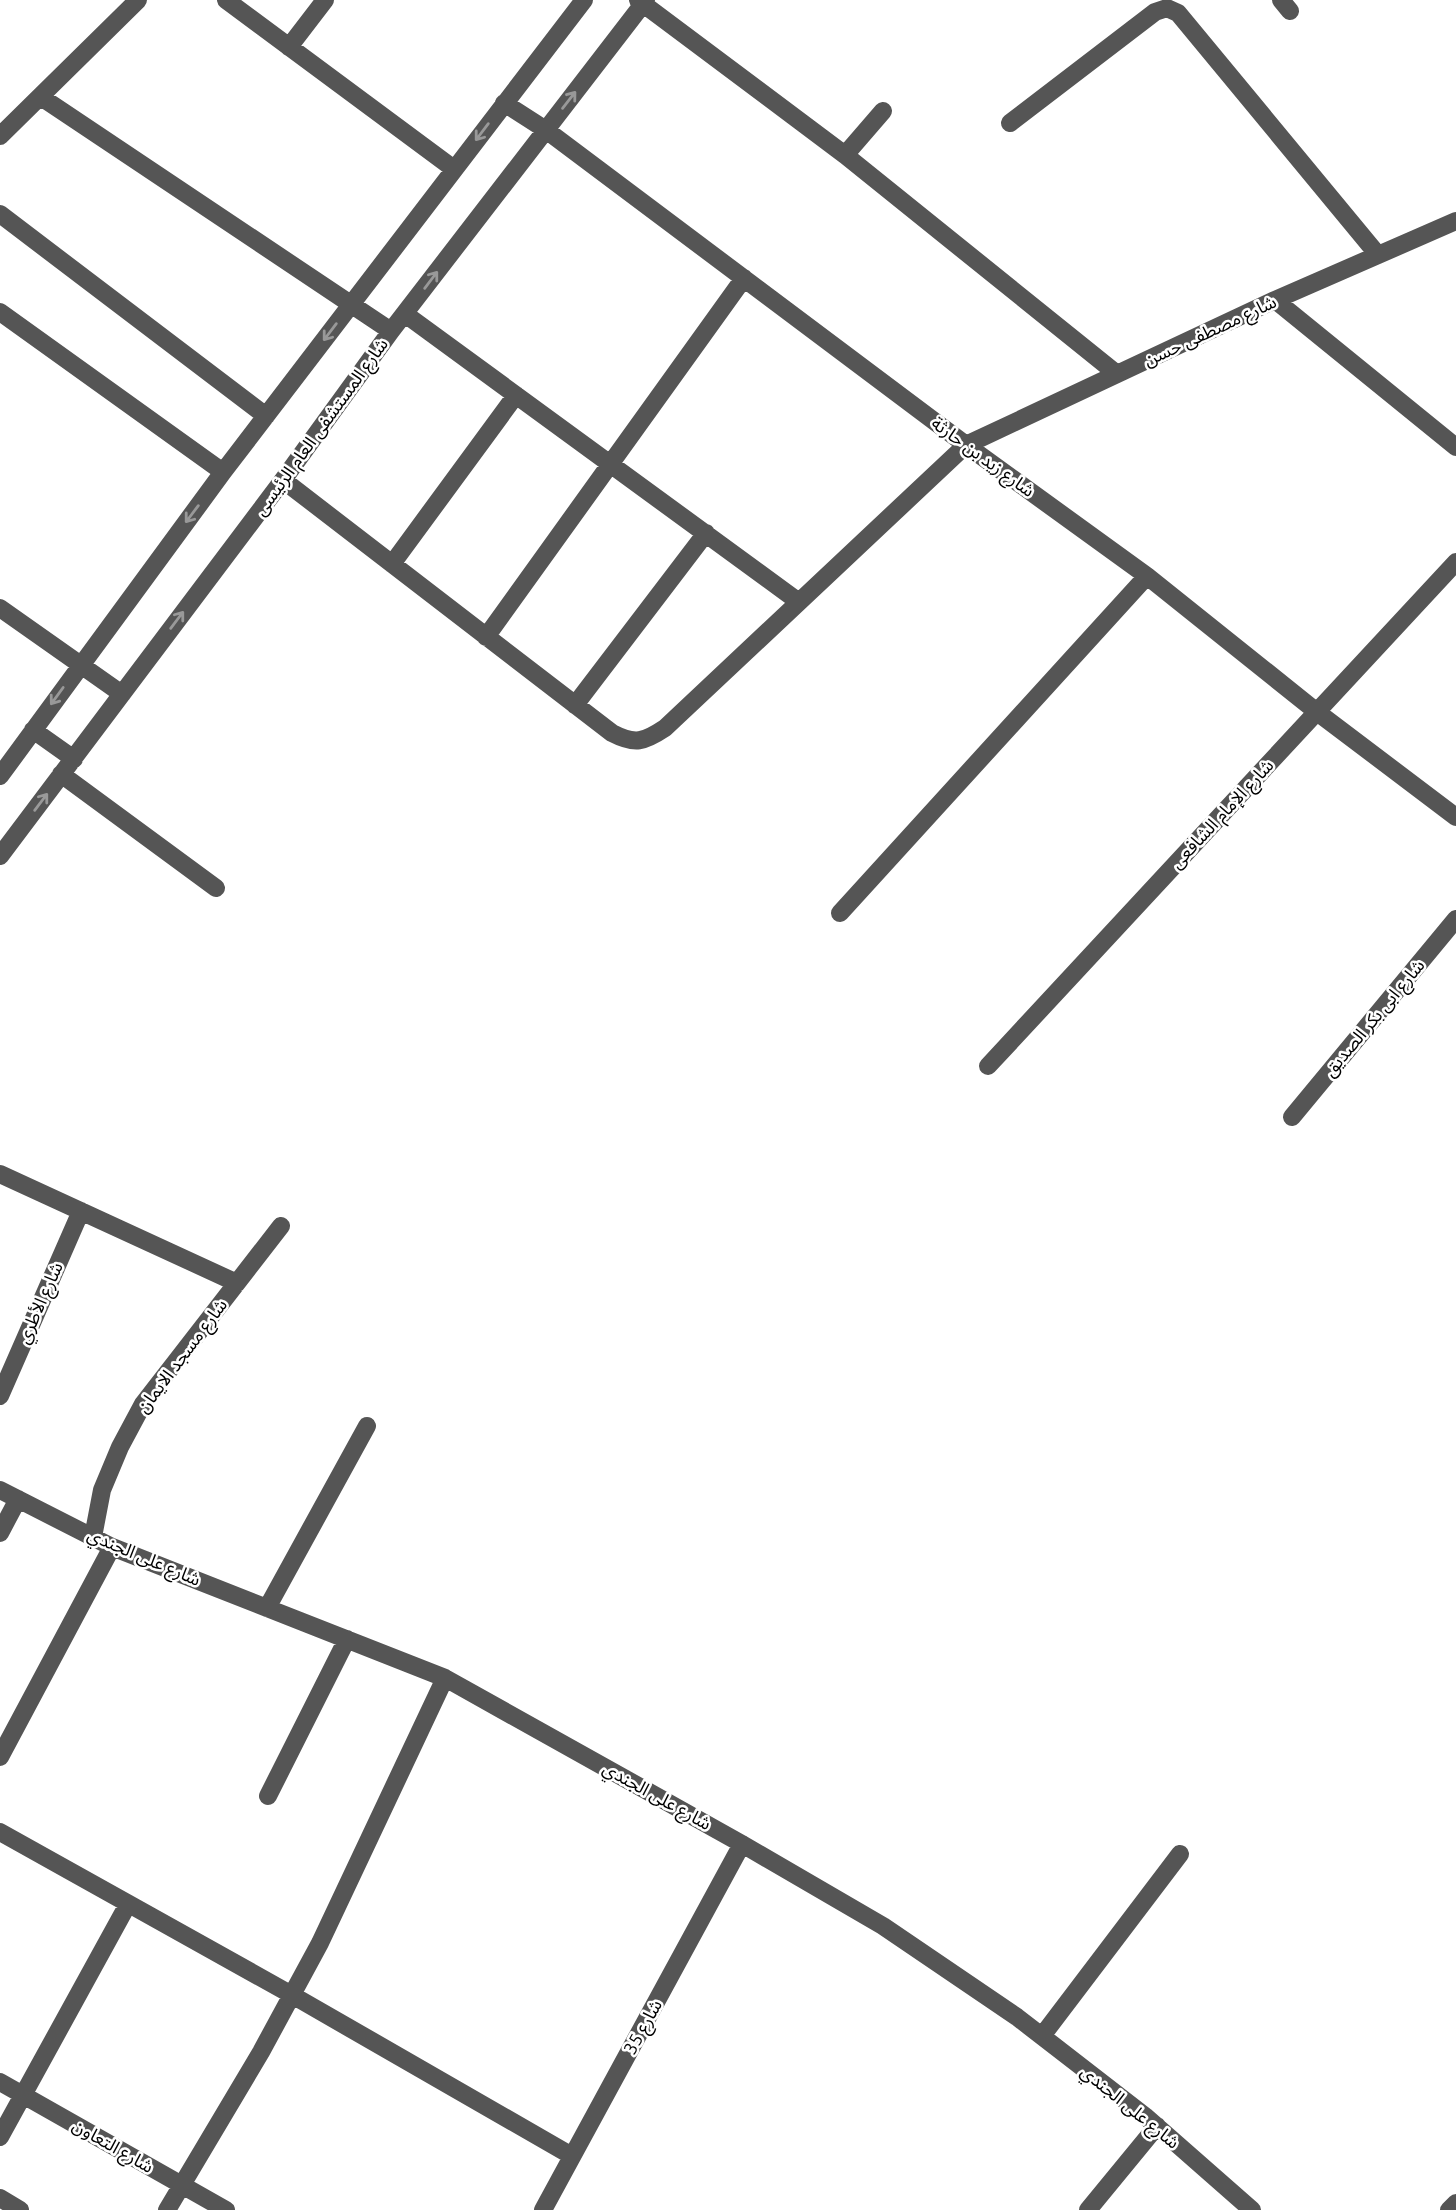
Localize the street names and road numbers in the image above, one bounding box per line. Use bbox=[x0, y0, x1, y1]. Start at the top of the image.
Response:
street label: شارع مصطفى حسن bbox=[1140, 291, 1281, 374]
street label: شارع المستشفى العام الرئيسى bbox=[249, 334, 395, 522]
street label: شارع زيد بن حارثة bbox=[925, 412, 1039, 504]
street label: شارع الإمام الشافعى bbox=[1166, 755, 1281, 875]
street label: شارع ابى بكر الصديق bbox=[1318, 955, 1432, 1083]
street label: شارع الأطري bbox=[12, 1259, 70, 1348]
street label: شارع مسجد الايمان bbox=[132, 1295, 234, 1419]
street label: شارع على الجندي bbox=[83, 1523, 204, 1594]
street label: شارع على الجندي bbox=[597, 1757, 715, 1838]
street label: شارع 35 bbox=[619, 1996, 670, 2060]
street label: شارع على الجندي bbox=[1074, 2060, 1184, 2156]
street label: شارع التعاون bbox=[67, 2114, 157, 2181]

